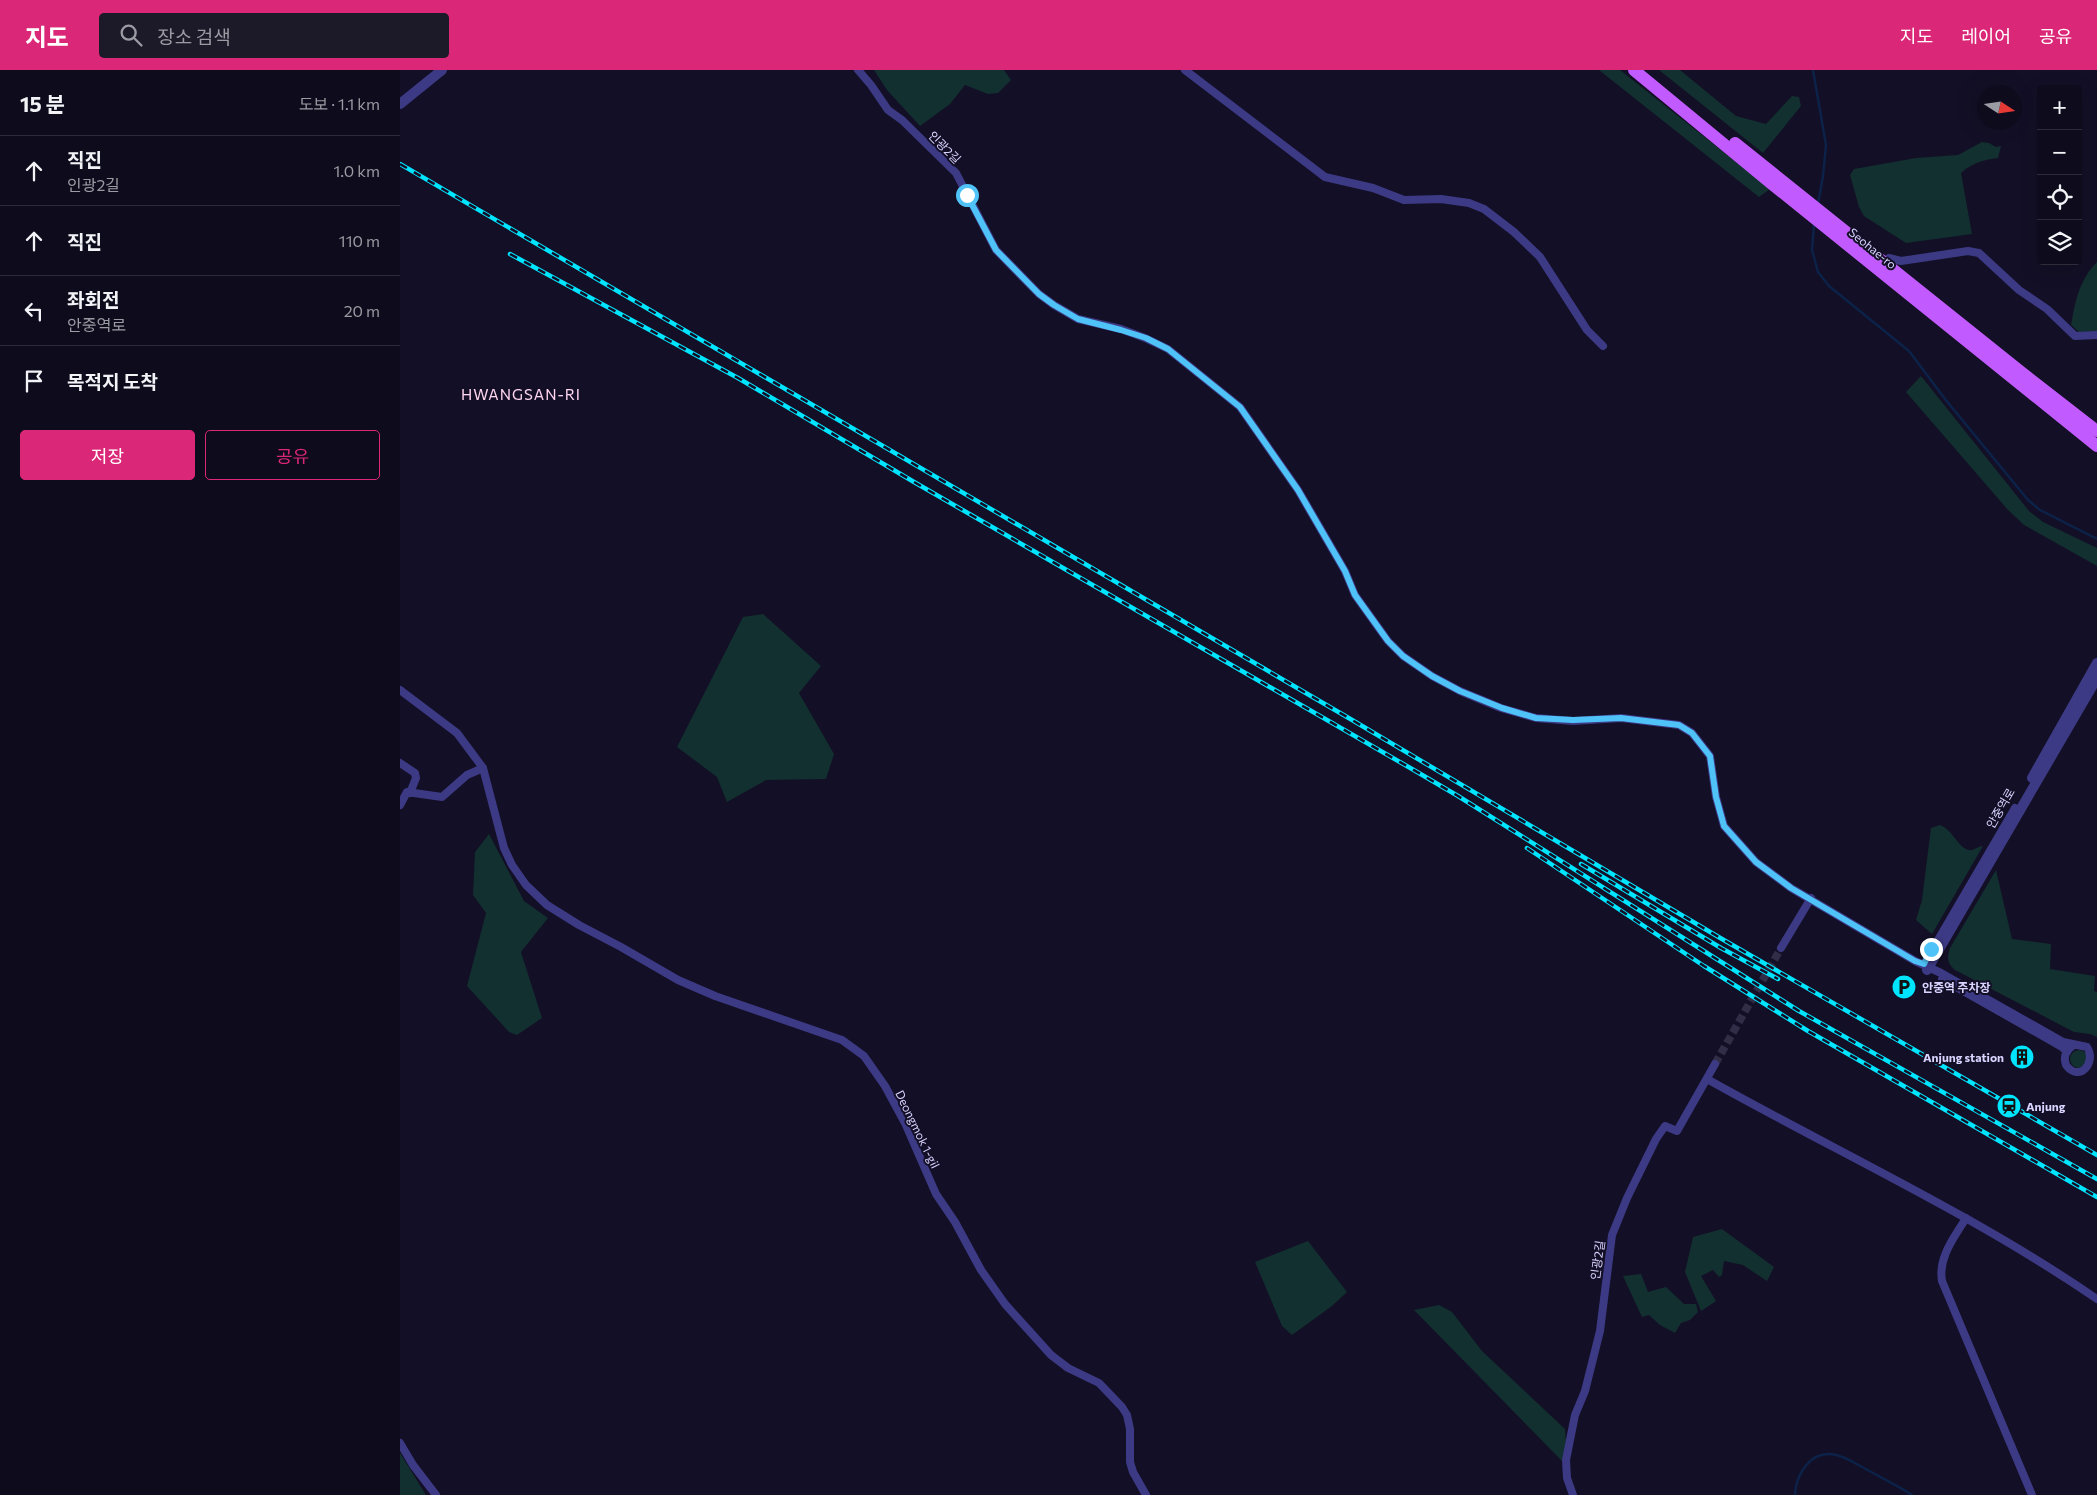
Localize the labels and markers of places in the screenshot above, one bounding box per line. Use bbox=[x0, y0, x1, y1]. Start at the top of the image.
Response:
parking icon: 안중역 주차장 bbox=[1891, 974, 1917, 1000]
place label: 안중역 주차장 bbox=[1922, 980, 1991, 994]
building icon: Anjung station bbox=[2009, 1044, 2035, 1070]
place label: Anjung station bbox=[1923, 1050, 2004, 1064]
station icon: Anjung bbox=[1996, 1093, 2022, 1119]
place label: Anjung bbox=[2026, 1099, 2066, 1113]

